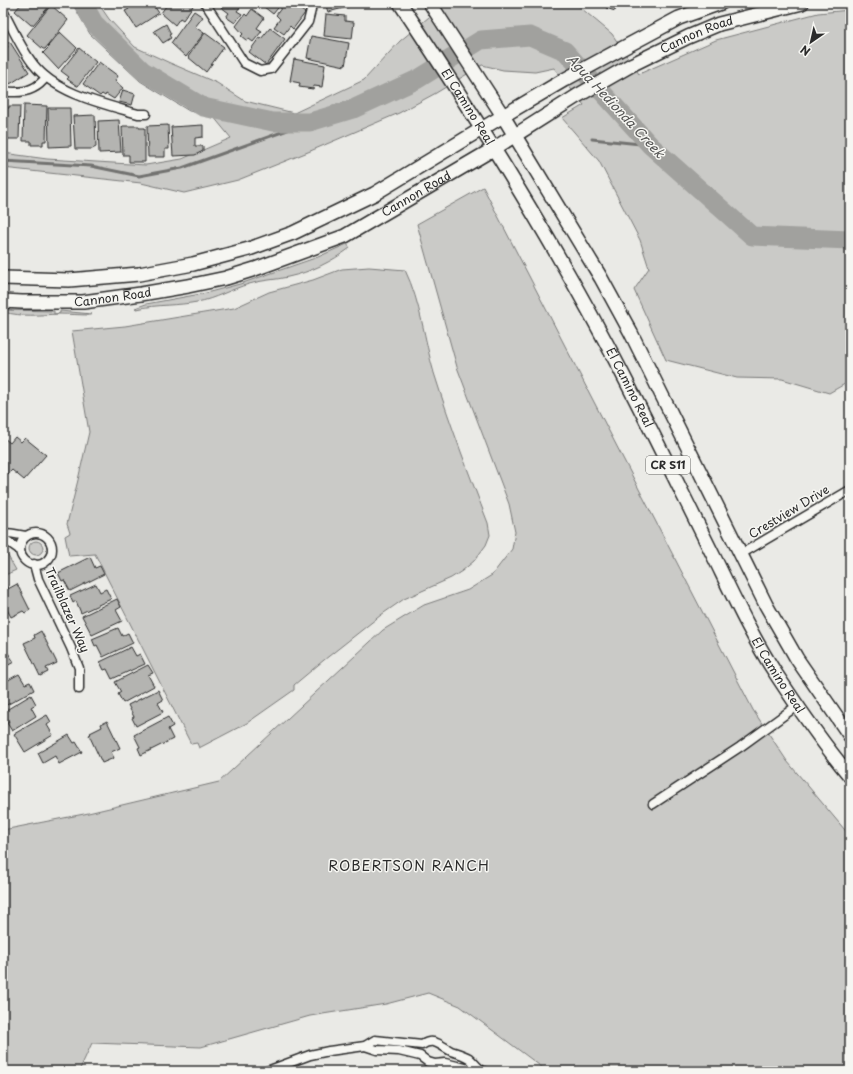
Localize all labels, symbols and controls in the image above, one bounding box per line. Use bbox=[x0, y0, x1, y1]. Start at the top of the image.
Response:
street label: Cannon Road bbox=[657, 11, 735, 57]
north arrow bbox=[791, 22, 831, 62]
text: N bbox=[797, 41, 813, 60]
water label: Agua Hedionda Creek bbox=[563, 49, 670, 163]
street label: El Camino Real bbox=[437, 65, 499, 148]
street label: Cannon Road bbox=[378, 166, 454, 221]
street label: Cannon Road bbox=[74, 282, 153, 310]
street label: El Camino Real bbox=[602, 344, 658, 430]
road number: CR S11 bbox=[646, 456, 690, 474]
street label: Crestview Drive bbox=[745, 480, 832, 542]
street label: Trailblazer Way bbox=[41, 564, 95, 655]
street label: El Camino Real bbox=[748, 633, 810, 716]
district label: ROBERTSON RANCH bbox=[328, 855, 490, 876]

